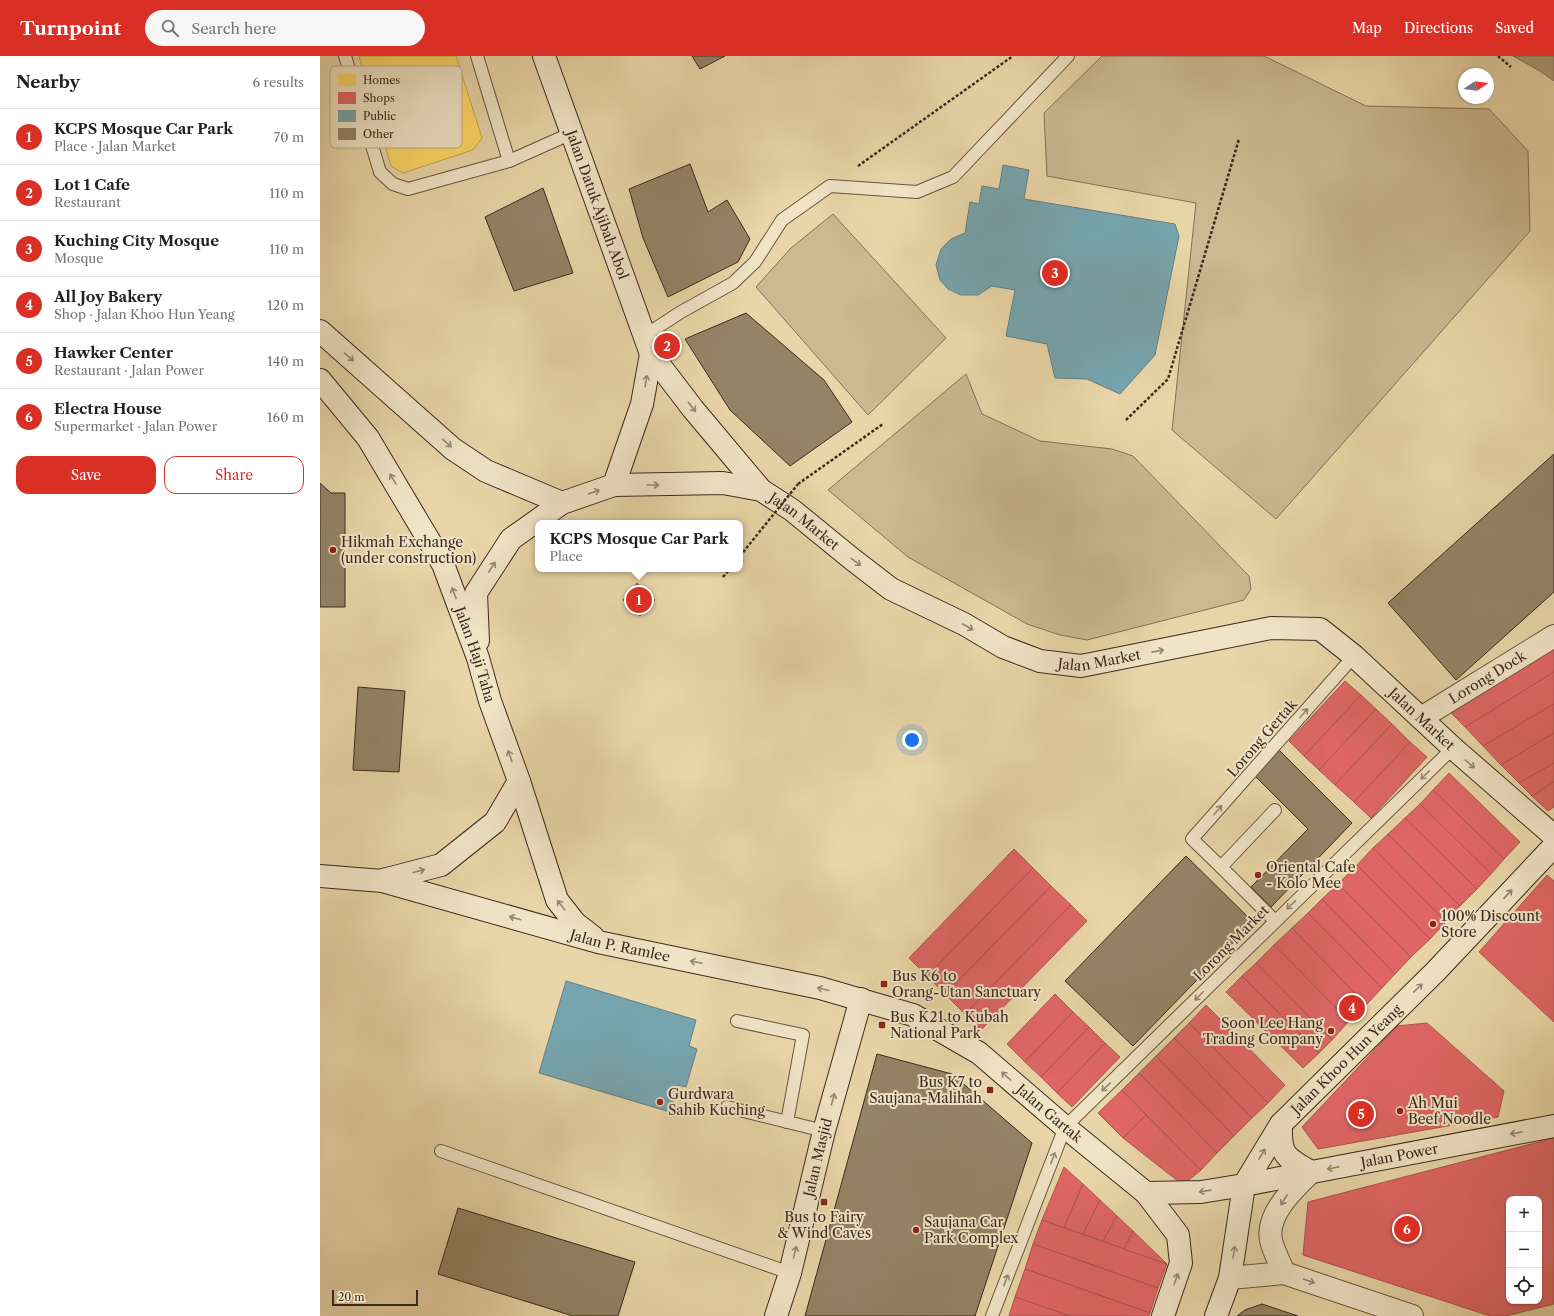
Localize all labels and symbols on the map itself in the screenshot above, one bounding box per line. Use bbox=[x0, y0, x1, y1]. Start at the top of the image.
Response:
legend bbox=[330, 66, 462, 148]
north arrow bbox=[1458, 68, 1494, 104]
text: Homes bbox=[363, 73, 400, 87]
text: Shops bbox=[363, 91, 395, 105]
text: Public bbox=[363, 109, 396, 123]
street label: Jalan Datuk Ajibah Abol bbox=[562, 126, 632, 282]
text: Other bbox=[363, 127, 394, 141]
pin: 3 bbox=[1042, 258, 1068, 288]
pin: 2 bbox=[654, 331, 680, 361]
one-way arrow bbox=[344, 352, 354, 362]
one-way arrow bbox=[642, 375, 650, 388]
one-way arrow bbox=[688, 401, 696, 412]
one-way arrow bbox=[441, 439, 452, 448]
one-way arrow bbox=[388, 473, 396, 485]
one-way arrow bbox=[646, 481, 659, 489]
one-way arrow bbox=[587, 488, 600, 495]
street label: Jalan Market bbox=[764, 488, 843, 554]
place label: Hikmah Exchange (under construction) bbox=[341, 533, 476, 567]
marker: Hikmah Exchange (under construction) bbox=[328, 545, 338, 555]
one-way arrow bbox=[850, 558, 861, 567]
one-way arrow bbox=[488, 562, 496, 573]
pin: 1 bbox=[626, 585, 652, 615]
one-way arrow bbox=[449, 588, 457, 600]
street label: Jalan Haji Taha bbox=[450, 602, 499, 705]
one-way arrow bbox=[962, 623, 974, 631]
street label: Jalan Market bbox=[1055, 645, 1142, 675]
one-way arrow bbox=[1152, 646, 1165, 654]
street label: Lorong Dock bbox=[1445, 646, 1530, 708]
street label: Jalan Market bbox=[1383, 682, 1459, 754]
street label: Lorong Gertak bbox=[1223, 695, 1301, 781]
one-way arrow bbox=[1299, 708, 1308, 718]
your location bbox=[902, 730, 922, 750]
one-way arrow bbox=[505, 750, 513, 762]
one-way arrow bbox=[1465, 759, 1476, 768]
one-way arrow bbox=[1420, 770, 1430, 780]
one-way arrow bbox=[1213, 805, 1222, 816]
place label: Oriental Cafe - Kolo Mee bbox=[1266, 858, 1356, 892]
one-way arrow bbox=[413, 867, 426, 874]
marker: Oriental Cafe - Kolo Mee bbox=[1253, 870, 1263, 880]
one-way arrow bbox=[1503, 889, 1513, 899]
one-way arrow bbox=[557, 899, 565, 910]
one-way arrow bbox=[1286, 900, 1296, 910]
street label: Lorong Market bbox=[1189, 901, 1273, 985]
place label: 100% Discount Store bbox=[1441, 907, 1540, 941]
one-way arrow bbox=[509, 914, 522, 921]
marker: 100% Discount Store bbox=[1428, 919, 1438, 929]
street label: Jalan P. Ramlee bbox=[566, 925, 672, 966]
one-way arrow bbox=[690, 958, 703, 966]
place label: Bus K6 to Orang-Utan Sanctuary bbox=[892, 967, 1041, 1001]
marker: Bus K6 to Orang-Utan Sanctuary bbox=[879, 979, 889, 989]
one-way arrow bbox=[1413, 983, 1423, 993]
one-way arrow bbox=[817, 985, 830, 992]
one-way arrow bbox=[1194, 991, 1204, 1001]
pin: 4 bbox=[1339, 993, 1365, 1023]
street label: Jalan Khoo Hun Yeang bbox=[1286, 1000, 1406, 1119]
place label: Bus K21 to Kubah National Park bbox=[890, 1008, 1009, 1042]
place label: Soon Lee Hang Trading Company bbox=[1203, 1014, 1324, 1048]
marker: Bus K21 to Kubah National Park bbox=[877, 1020, 887, 1030]
marker: Soon Lee Hang Trading Company bbox=[1326, 1026, 1336, 1036]
one-way arrow bbox=[1001, 1072, 1011, 1081]
place label: Bus K7 to Saujana-Malihah bbox=[869, 1073, 982, 1107]
street label: Jalan Gartak bbox=[1011, 1079, 1087, 1147]
one-way arrow bbox=[1101, 1082, 1111, 1092]
place label: Gurdwara Sahib Kuching bbox=[668, 1085, 766, 1119]
marker: Bus K7 to Saujana-Malihah bbox=[985, 1085, 995, 1095]
one-way arrow bbox=[830, 1092, 838, 1105]
place label: Ah Mui Beef Noodle bbox=[1407, 1094, 1491, 1128]
marker: Gurdwara Sahib Kuching bbox=[655, 1097, 665, 1107]
pin: 5 bbox=[1348, 1099, 1374, 1129]
marker: Ah Mui Beef Noodle bbox=[1395, 1106, 1405, 1116]
street label: Jalan Masjid bbox=[799, 1116, 836, 1201]
one-way arrow bbox=[1510, 1130, 1523, 1138]
street label: Jalan Power bbox=[1357, 1139, 1440, 1172]
one-way arrow bbox=[1259, 1148, 1267, 1160]
one-way arrow bbox=[1050, 1153, 1057, 1165]
one-way arrow bbox=[1327, 1165, 1340, 1173]
one-way arrow bbox=[1199, 1187, 1212, 1195]
one-way arrow bbox=[1280, 1194, 1288, 1206]
marker: Bus to Fairy & Wind Caves bbox=[819, 1197, 829, 1207]
place label: Bus to Fairy & Wind Caves bbox=[777, 1208, 871, 1242]
place label: Saujana Car Park Complex bbox=[924, 1213, 1019, 1247]
pin: 6 bbox=[1394, 1214, 1420, 1244]
marker: Saujana Car Park Complex bbox=[911, 1225, 921, 1235]
one-way arrow bbox=[792, 1246, 800, 1259]
one-way arrow bbox=[1230, 1246, 1238, 1259]
one-way arrow bbox=[1173, 1273, 1180, 1286]
one-way arrow bbox=[1003, 1274, 1011, 1286]
one-way arrow bbox=[1302, 1278, 1315, 1285]
scale bar bbox=[332, 1288, 418, 1307]

